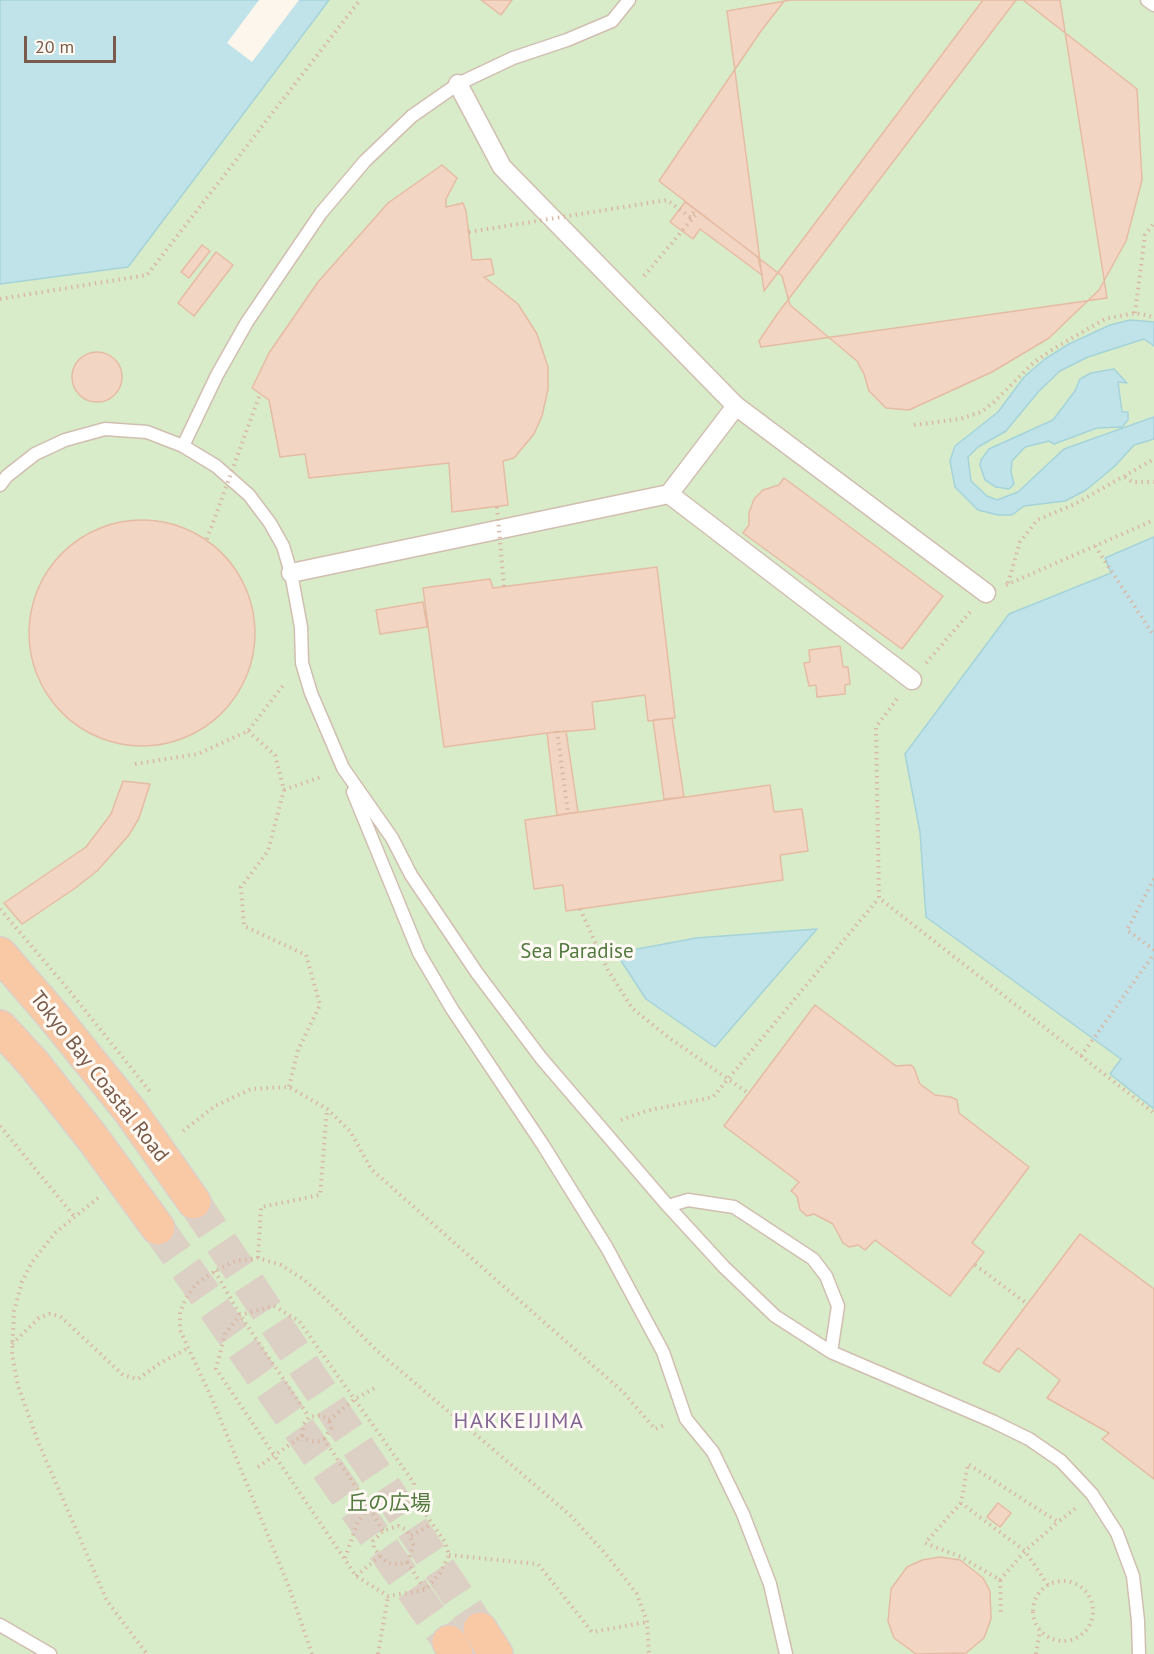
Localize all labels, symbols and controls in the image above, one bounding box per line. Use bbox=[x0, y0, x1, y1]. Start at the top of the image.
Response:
scale bar bbox=[27, 24, 118, 62]
text: 20 m bbox=[35, 35, 74, 58]
park label: Sea Paradise bbox=[520, 939, 634, 965]
street label: Tokyo Bay Coastal Road bbox=[24, 986, 174, 1168]
district label: HAKKEIJIMA bbox=[454, 1409, 584, 1435]
park label: 丘の広場 bbox=[347, 1491, 431, 1517]

